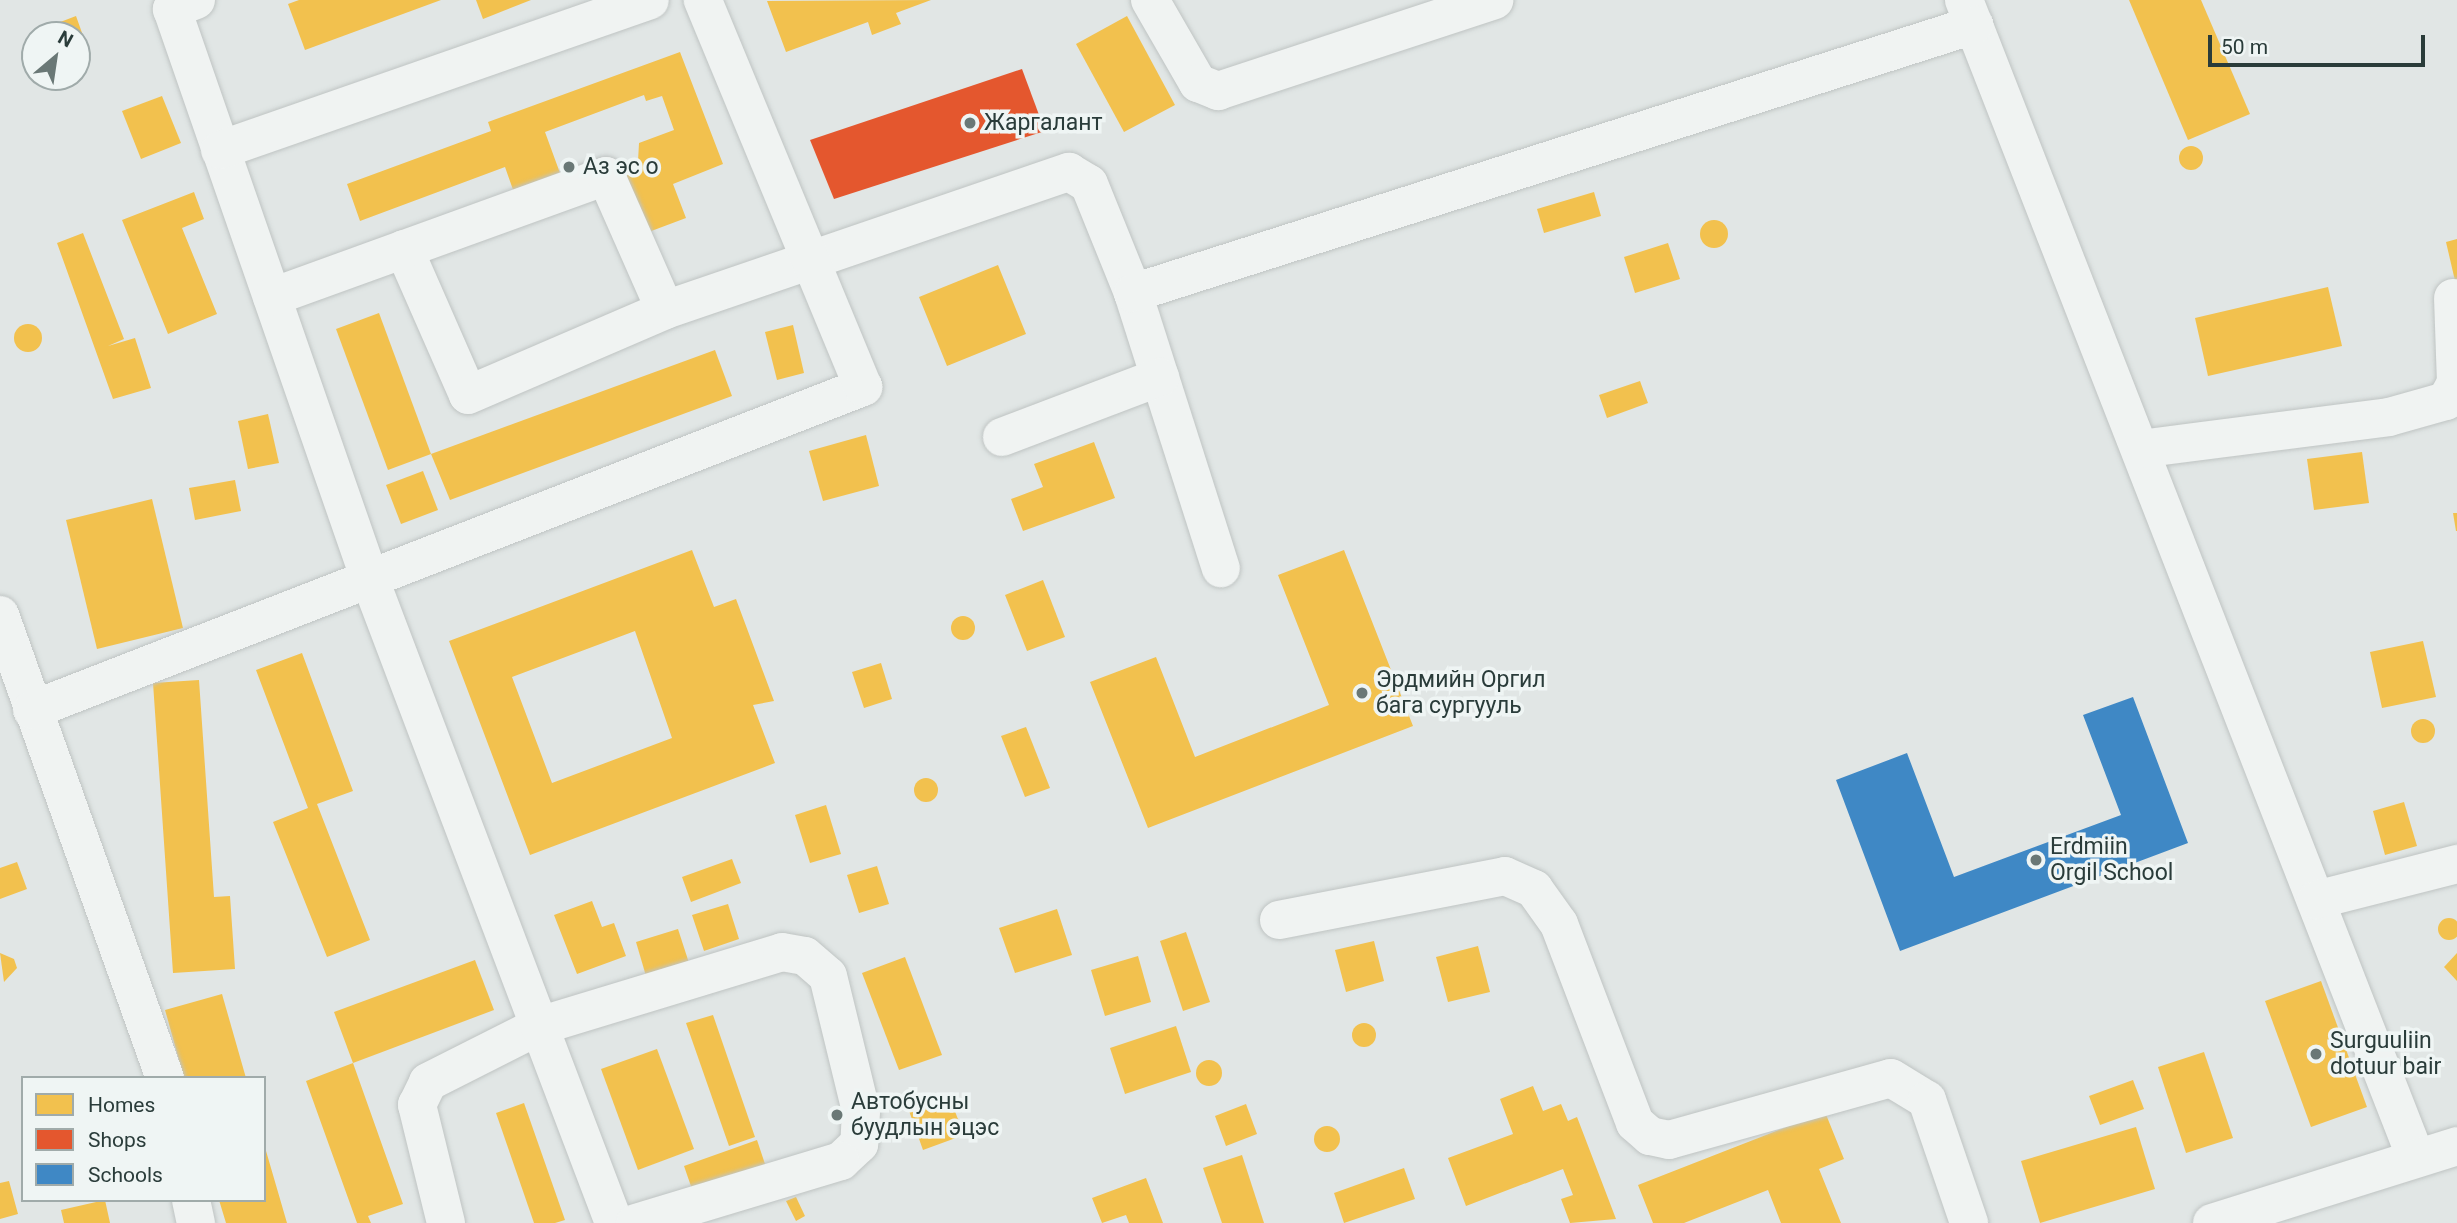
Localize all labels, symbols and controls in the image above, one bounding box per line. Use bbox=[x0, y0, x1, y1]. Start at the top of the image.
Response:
north arrow bbox=[21, 21, 91, 91]
scale bar bbox=[2212, 21, 2429, 65]
text: N bbox=[54, 26, 77, 52]
text: 50 m bbox=[2221, 35, 2268, 59]
place label: Жаргалант bbox=[984, 109, 1103, 137]
marker: Жаргалант bbox=[962, 115, 978, 131]
place label: Аз эс о bbox=[583, 153, 659, 181]
marker: Аз эс о bbox=[561, 159, 577, 175]
place label: Эрдмийн Оргил бага сургууль bbox=[1376, 666, 1546, 720]
marker: Эрдмийн Оргил бага сургууль bbox=[1354, 685, 1370, 701]
place label: Erdmiin Orgil School bbox=[2050, 833, 2173, 887]
marker: Erdmiin Orgil School bbox=[2028, 852, 2044, 868]
place label: Surguuliin dotuur bair bbox=[2330, 1027, 2441, 1081]
marker: Surguuliin dotuur bair bbox=[2308, 1046, 2324, 1062]
legend bbox=[21, 1076, 266, 1202]
place label: Автобусны буудлын эцэс bbox=[851, 1088, 999, 1142]
text: Homes bbox=[88, 1093, 155, 1117]
marker: Автобусны буудлын эцэс bbox=[829, 1107, 845, 1123]
text: Shops bbox=[88, 1128, 147, 1152]
text: Schools bbox=[88, 1163, 163, 1187]

